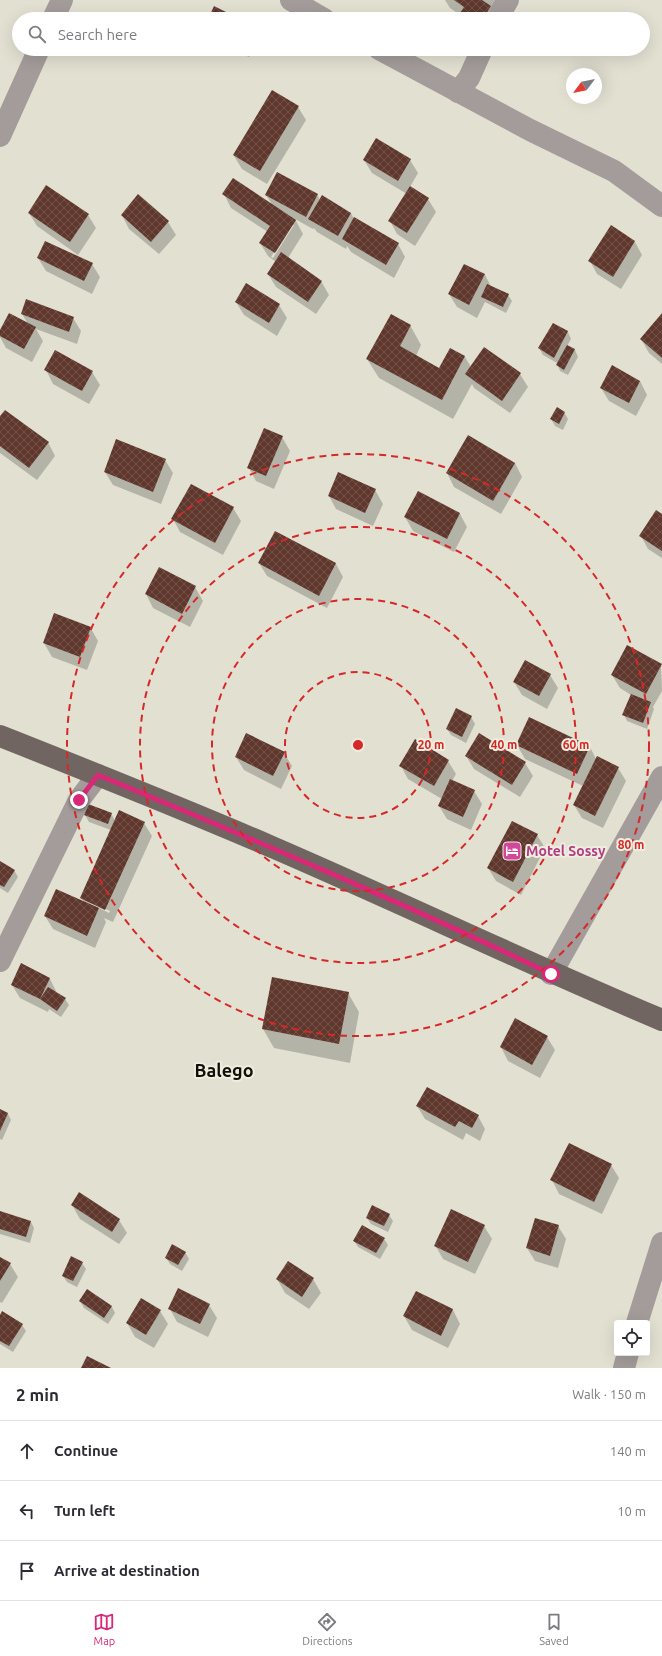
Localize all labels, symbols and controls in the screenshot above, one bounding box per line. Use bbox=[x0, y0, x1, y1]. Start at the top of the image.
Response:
search box bbox=[12, 12, 650, 56]
icon: search bbox=[26, 23, 48, 45]
text: Search here bbox=[58, 26, 137, 43]
north arrow bbox=[566, 68, 602, 104]
centre of rings bbox=[351, 738, 365, 752]
text: 20 m bbox=[418, 738, 444, 751]
text: 40 m bbox=[491, 738, 517, 751]
text: 60 m bbox=[563, 738, 589, 751]
route end bbox=[70, 791, 88, 809]
text: 80 m bbox=[618, 838, 644, 851]
hotel icon: Motel Sossy bbox=[501, 840, 523, 862]
place label: Motel Sossy bbox=[526, 843, 606, 859]
route start bbox=[542, 965, 560, 983]
district label: Balego bbox=[195, 1060, 253, 1080]
map controls bbox=[614, 1320, 650, 1356]
button: locate bbox=[614, 1320, 650, 1356]
text: 2 min bbox=[16, 1385, 59, 1404]
text: Walk · 150 m bbox=[572, 1387, 646, 1401]
icon: ahead bbox=[16, 1440, 38, 1462]
text: Continue bbox=[54, 1442, 118, 1459]
text: 140 m bbox=[610, 1444, 646, 1458]
icon: left bbox=[16, 1500, 38, 1522]
text: Turn left bbox=[54, 1502, 115, 1519]
text: 10 m bbox=[617, 1504, 646, 1518]
icon: arrive bbox=[16, 1560, 38, 1582]
text: Arrive at destination bbox=[54, 1562, 200, 1579]
tab: Map bbox=[93, 1611, 115, 1647]
tab: Directions bbox=[302, 1611, 353, 1647]
tab: Saved bbox=[539, 1611, 569, 1647]

